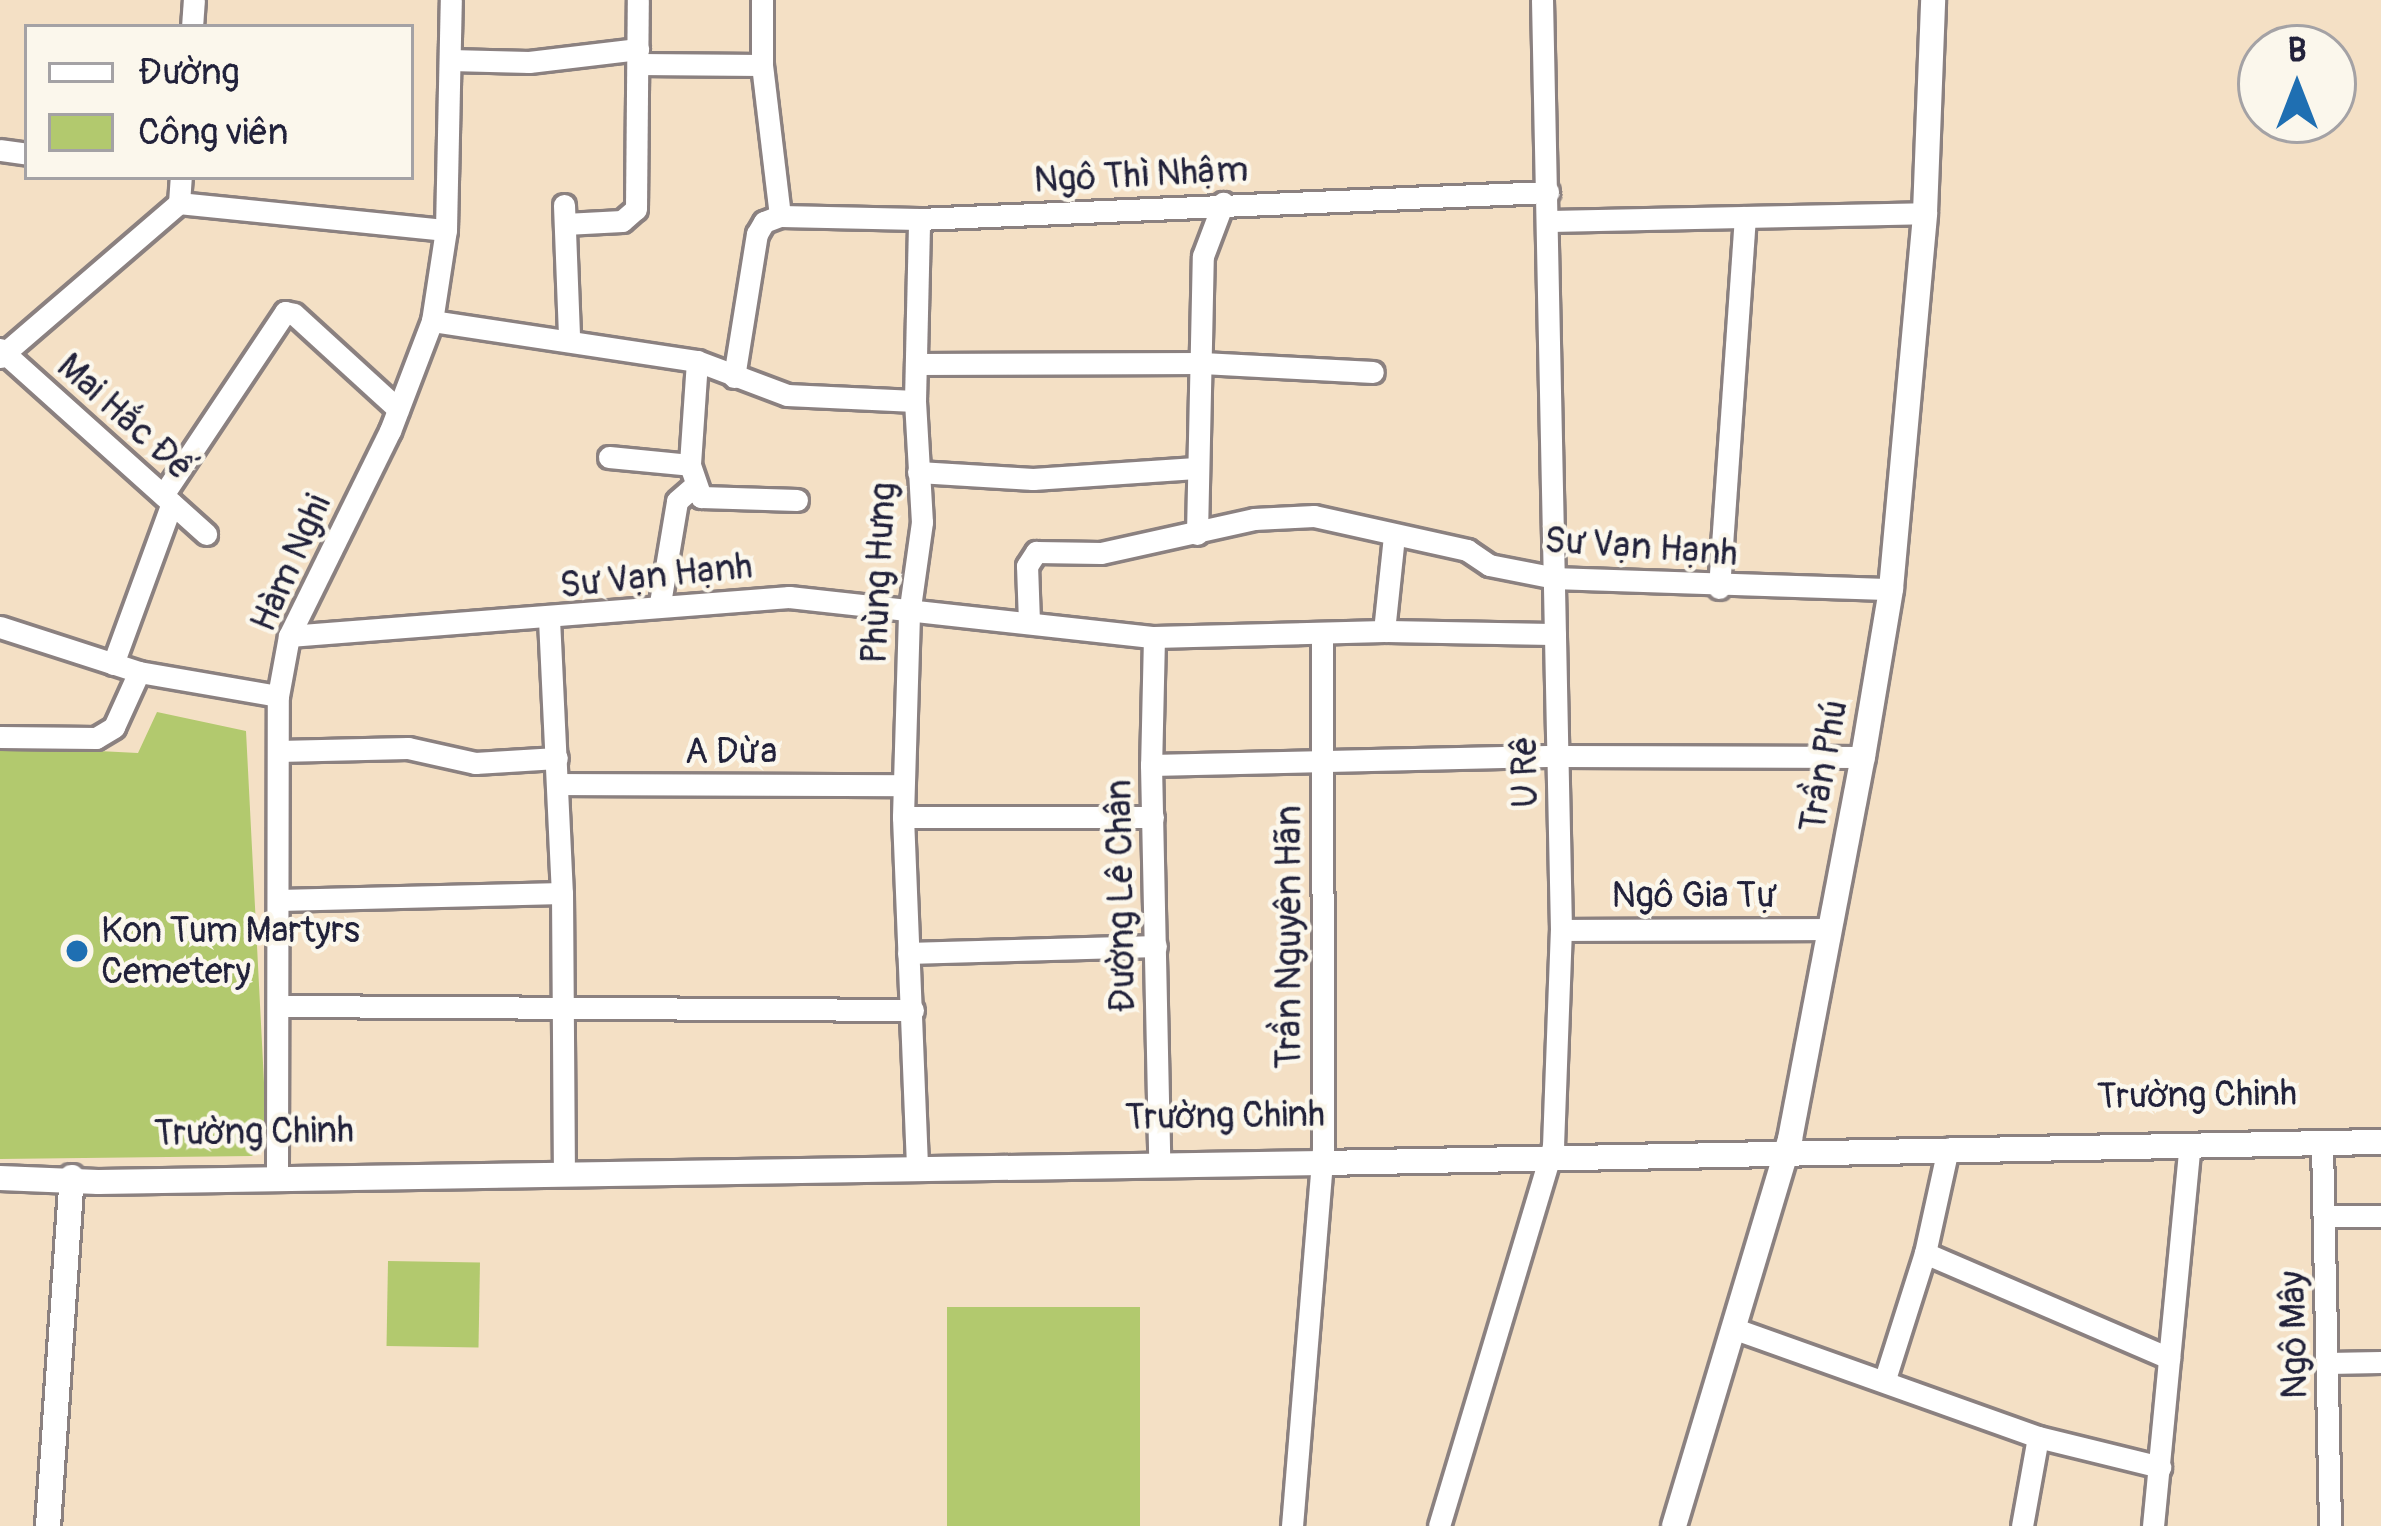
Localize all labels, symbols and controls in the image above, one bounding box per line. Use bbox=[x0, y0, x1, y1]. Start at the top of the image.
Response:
legend bbox=[24, 24, 414, 180]
north arrow bbox=[2237, 24, 2357, 144]
text: B bbox=[2288, 30, 2306, 71]
text: Đường bbox=[138, 50, 240, 95]
text: Công viên bbox=[138, 110, 288, 155]
street label: Ngô Thì Nhậm bbox=[1033, 148, 1249, 202]
street label: Mai Hắc Đế bbox=[48, 345, 202, 489]
street label: Phùng Hưng bbox=[853, 481, 905, 665]
street label: Hàm Nghi bbox=[242, 488, 340, 638]
street label: Sư Vạn Hạnh bbox=[1543, 519, 1739, 575]
street label: Sư Vạn Hạnh bbox=[558, 544, 754, 608]
street label: Trần Phú bbox=[1791, 696, 1857, 836]
street label: A Dừa bbox=[685, 730, 777, 774]
street label: U Rê bbox=[1503, 736, 1547, 808]
street label: Đường Lê Chân bbox=[1097, 779, 1145, 1013]
street label: Trần Nguyên Hãn bbox=[1267, 805, 1311, 1069]
street label: Ngô Gia Tự bbox=[1612, 874, 1778, 918]
place label: Kon Tum Martyrs Cemetery bbox=[101, 908, 360, 993]
marker: Kon Tum Martyrs Cemetery bbox=[64, 938, 90, 964]
street label: Trường Chinh bbox=[2097, 1072, 2297, 1118]
street label: Trường Chinh bbox=[1125, 1093, 1325, 1139]
street label: Trường Chinh bbox=[154, 1109, 354, 1155]
street label: Ngô Mây bbox=[2271, 1271, 2317, 1399]

